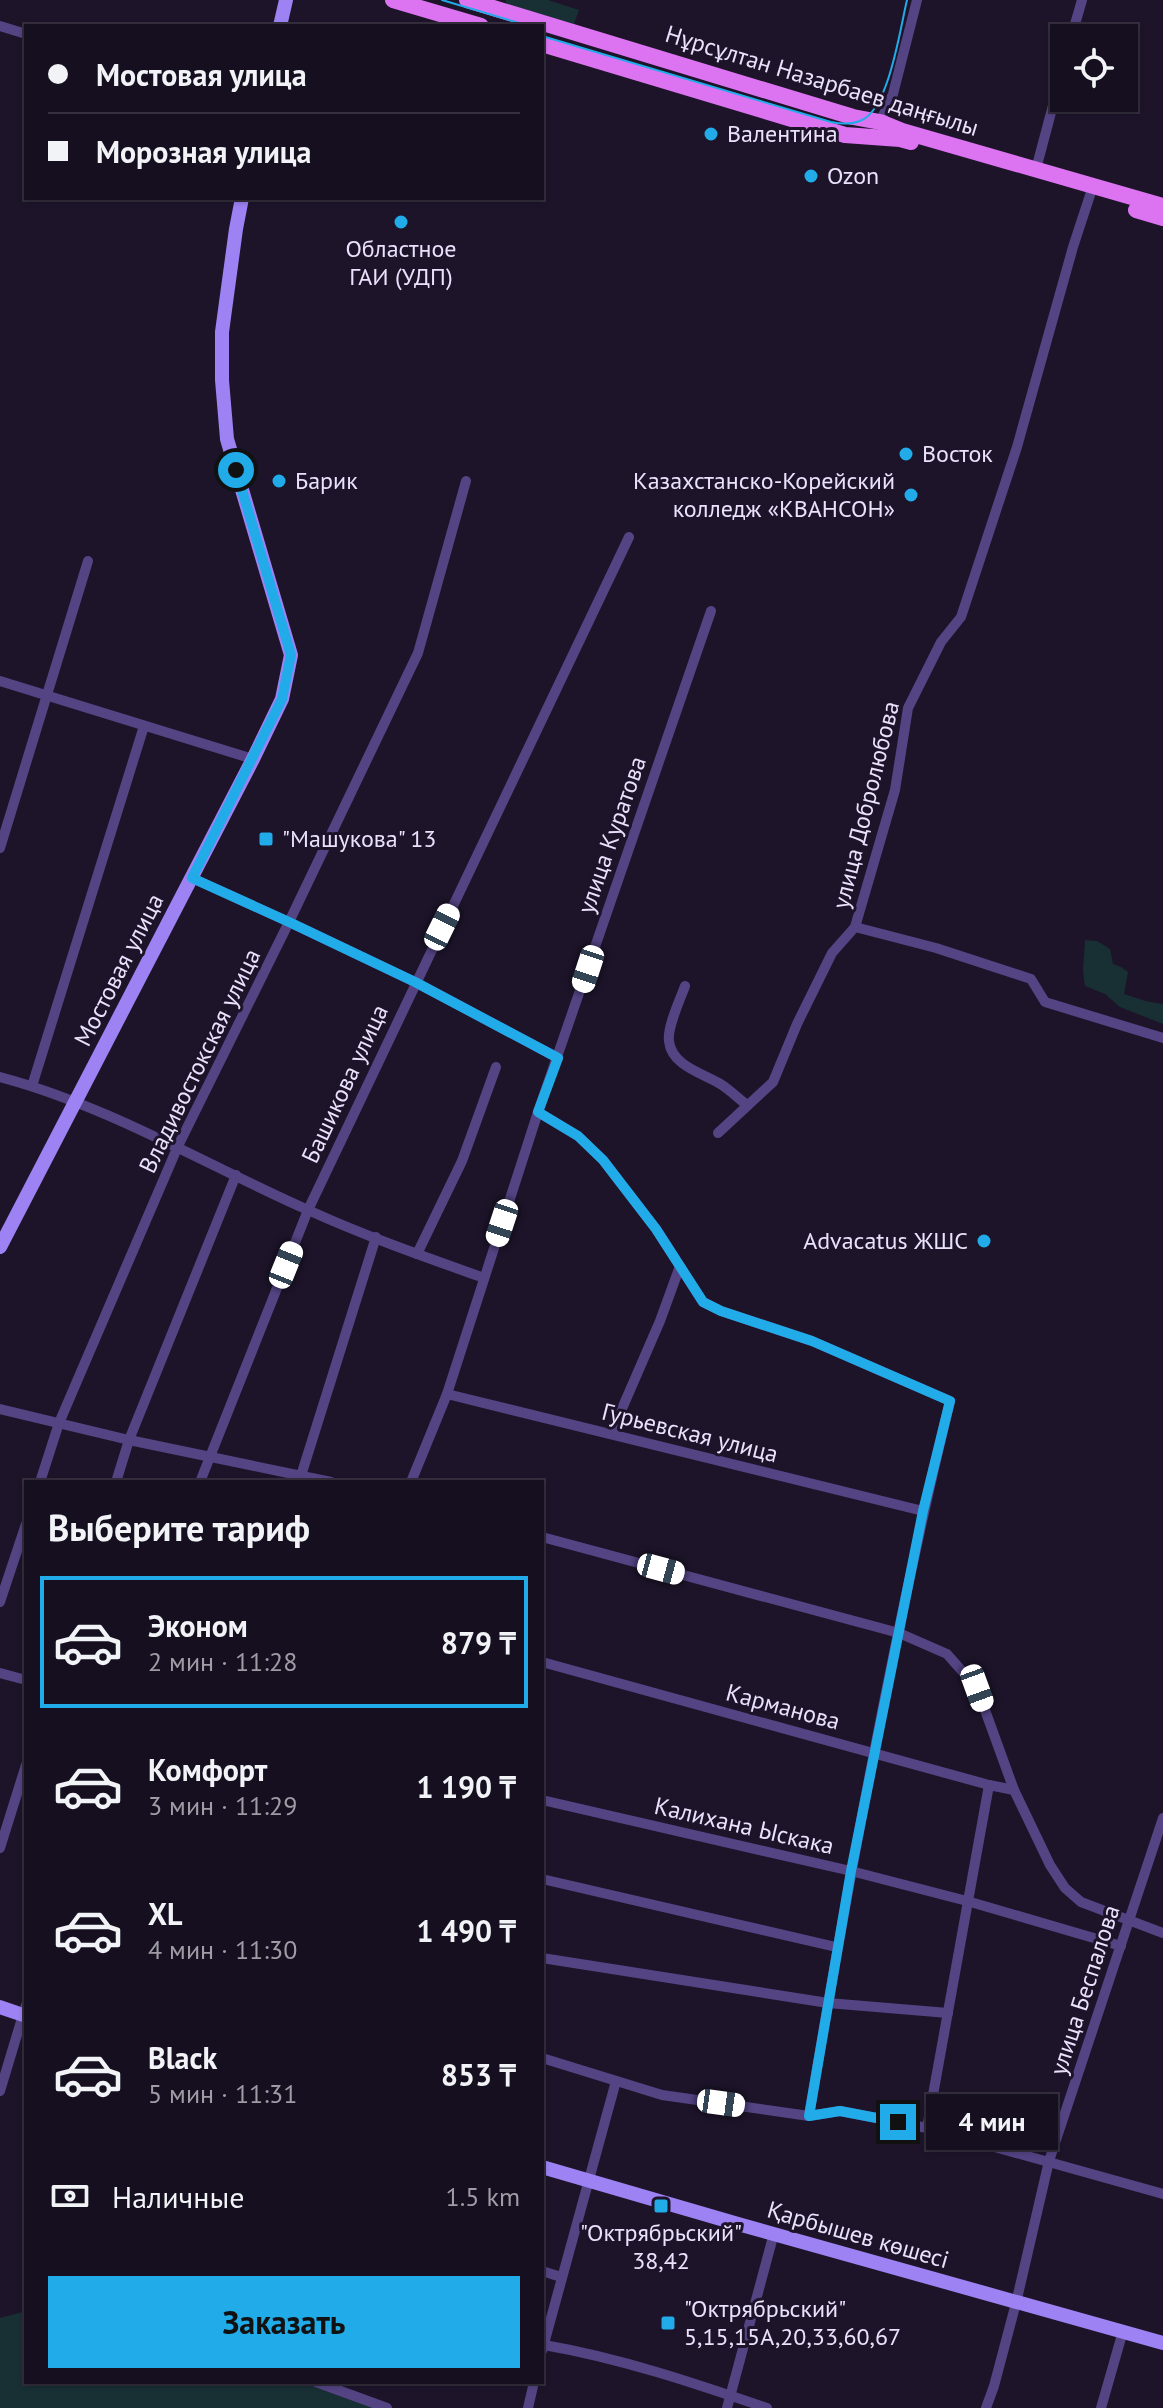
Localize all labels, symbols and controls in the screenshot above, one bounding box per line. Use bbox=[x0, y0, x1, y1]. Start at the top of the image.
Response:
street label: Нұрсұлтан Назарбаев даңғылы bbox=[662, 18, 983, 143]
map controls bbox=[1050, 24, 1138, 112]
button: locate bbox=[1050, 24, 1138, 112]
text: Мостовая улица bbox=[96, 55, 307, 94]
place label: Валентина bbox=[727, 118, 838, 149]
marker: Валентина bbox=[702, 125, 720, 143]
text: Морозная улица bbox=[96, 132, 312, 171]
place label: Ozon bbox=[827, 160, 879, 191]
marker: Ozon bbox=[802, 167, 820, 185]
marker: Областное ГАИ (УДП) bbox=[392, 213, 410, 231]
place label: Областное ГАИ (УДП) bbox=[345, 233, 457, 292]
place label: Восток bbox=[922, 438, 993, 469]
marker: Восток bbox=[897, 445, 915, 463]
route start bbox=[218, 452, 254, 488]
place label: Барик bbox=[295, 465, 358, 496]
place label: Казахстанско-Корейский колледж «КВАНСОН» bbox=[633, 465, 895, 524]
marker: Барик bbox=[270, 472, 288, 490]
marker: Казахстанско-Корейский колледж «КВАНСОН» bbox=[902, 486, 920, 504]
street label: улица Добролюбова bbox=[825, 698, 906, 912]
street label: улица Куратова bbox=[570, 752, 653, 917]
place label: "Машукова" 13 bbox=[282, 823, 436, 854]
marker: "Машукова" 13 bbox=[257, 830, 275, 848]
street label: Мостовая улица bbox=[67, 888, 170, 1051]
car bbox=[421, 900, 463, 954]
car bbox=[569, 942, 607, 996]
street label: Владивостокская улица bbox=[132, 944, 267, 1178]
street label: Башикова улица bbox=[294, 1000, 395, 1168]
car bbox=[483, 1196, 521, 1250]
place label: Advacatus ЖШС bbox=[803, 1225, 968, 1256]
marker: Advacatus ЖШС bbox=[975, 1232, 993, 1250]
car bbox=[266, 1238, 306, 1292]
street label: Гурьевская улица bbox=[599, 1396, 781, 1469]
text: Выберите тариф bbox=[48, 1504, 310, 1551]
car bbox=[635, 1551, 687, 1587]
icon: car bbox=[52, 1606, 124, 1678]
text: Эконом bbox=[148, 1606, 248, 1645]
text: 879 ₸ bbox=[441, 1623, 516, 1662]
text: 2 мин · 11:28 bbox=[148, 1645, 297, 1678]
car bbox=[958, 1661, 996, 1715]
street label: Карманова bbox=[723, 1676, 843, 1737]
icon: car bbox=[52, 1750, 124, 1822]
text: Комфорт bbox=[148, 1750, 267, 1789]
text: 1 190 ₸ bbox=[416, 1767, 516, 1806]
text: 3 мин · 11:29 bbox=[148, 1789, 297, 1822]
street label: Калихана Ыскака bbox=[651, 1790, 837, 1861]
icon: car bbox=[52, 1894, 124, 1966]
text: XL bbox=[148, 1894, 182, 1933]
street label: улица Беспалова bbox=[1042, 1901, 1127, 2079]
text: 1 490 ₸ bbox=[416, 1911, 516, 1950]
text: 4 мин · 11:30 bbox=[148, 1933, 297, 1966]
icon: car bbox=[52, 2038, 124, 2110]
text: Black bbox=[148, 2038, 217, 2077]
text: 853 ₸ bbox=[441, 2055, 516, 2094]
text: 5 мин · 11:31 bbox=[148, 2077, 297, 2110]
car bbox=[696, 2088, 746, 2118]
callout: 4 мин bbox=[926, 2094, 1058, 2150]
route end bbox=[880, 2104, 916, 2140]
text: 4 мин bbox=[959, 2105, 1025, 2138]
icon: cash bbox=[48, 2174, 92, 2218]
text: Наличные bbox=[112, 2177, 244, 2216]
text: 1.5 km bbox=[446, 2180, 520, 2213]
street label: Қарбышев көшесі bbox=[764, 2194, 953, 2275]
marker: "Октрябрьский" 38,42 bbox=[652, 2197, 670, 2215]
place label: "Октрябрьский" 38,42 bbox=[580, 2217, 742, 2276]
button: Заказать bbox=[48, 2276, 520, 2368]
place label: "Октрябрьский" 5,15,15А,20,33,60,67 bbox=[684, 2293, 901, 2352]
marker: "Октрябрьский" 5,15,15А,20,33,60,67 bbox=[659, 2314, 677, 2332]

